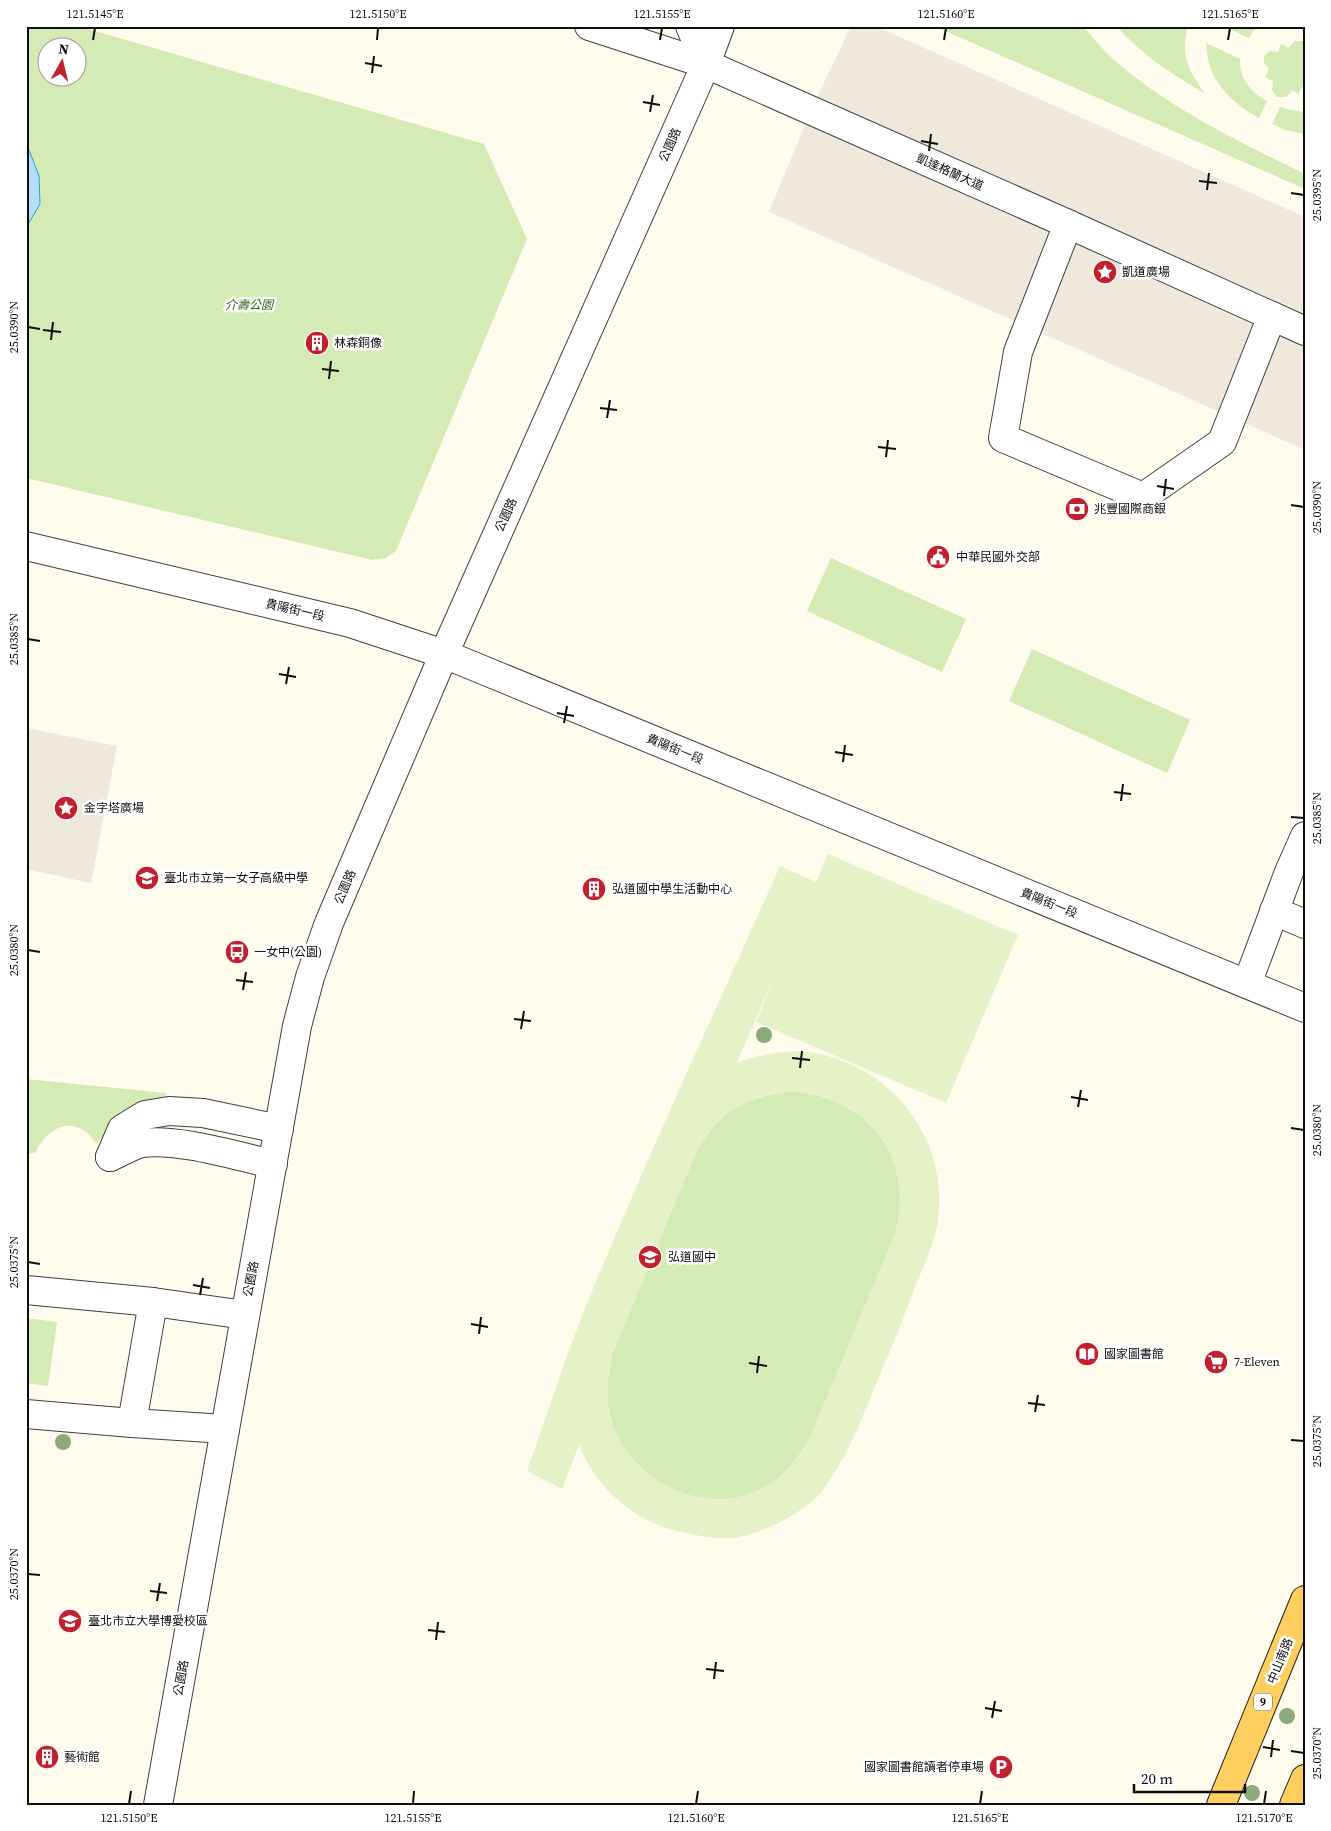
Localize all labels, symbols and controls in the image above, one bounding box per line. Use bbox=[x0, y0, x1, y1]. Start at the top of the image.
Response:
text: 121.5145°E bbox=[67, 6, 123, 22]
text: 121.5150°E bbox=[350, 6, 406, 22]
text: 121.5155°E bbox=[634, 6, 690, 22]
text: 121.5160°E bbox=[918, 6, 974, 22]
text: 121.5165°E bbox=[1202, 6, 1258, 22]
north arrow bbox=[38, 38, 88, 88]
text: N bbox=[57, 39, 70, 60]
street label: 公園路 bbox=[655, 125, 685, 165]
street label: 凱達格蘭大道 bbox=[914, 150, 986, 194]
text: 25.0395°N bbox=[1309, 169, 1325, 221]
place icon: 凱道廣場 bbox=[1092, 259, 1118, 285]
place label: 凱道廣場 bbox=[1122, 264, 1170, 280]
park label: 介壽公園 bbox=[225, 297, 275, 313]
text: 25.0390°N bbox=[6, 301, 22, 353]
building icon: 林森銅像 bbox=[304, 330, 330, 356]
place label: 林森銅像 bbox=[334, 335, 382, 351]
text: 25.0390°N bbox=[1309, 481, 1325, 533]
street label: 公園路 bbox=[491, 495, 521, 535]
bank icon: 兆豐國際商銀 bbox=[1064, 496, 1090, 522]
place label: 兆豐國際商銀 bbox=[1094, 501, 1166, 517]
public building icon: 中華民國外交部 bbox=[925, 544, 951, 570]
place label: 中華民國外交部 bbox=[956, 549, 1040, 565]
street label: 貴陽街一段 bbox=[264, 595, 326, 625]
text: 25.0385°N bbox=[6, 613, 22, 665]
street label: 貴陽街一段 bbox=[644, 730, 706, 768]
text: 25.0385°N bbox=[1309, 792, 1325, 844]
place icon: 金字塔廣場 bbox=[53, 795, 79, 821]
place label: 金字塔廣場 bbox=[84, 800, 144, 816]
school or university icon: 臺北市立第一女子高級中學 bbox=[134, 865, 160, 891]
street label: 公園路 bbox=[331, 867, 359, 907]
place label: 臺北市立第一女子高級中學 bbox=[164, 870, 308, 886]
building icon: 弘道國中學生活動中心 bbox=[581, 876, 607, 902]
place label: 弘道國中學生活動中心 bbox=[612, 881, 732, 897]
street label: 貴陽街一段 bbox=[1018, 884, 1080, 922]
text: 25.0380°N bbox=[6, 924, 22, 976]
bus stop icon: 一女中(公園) bbox=[224, 939, 250, 965]
place label: 一女中(公園) bbox=[254, 944, 322, 960]
text: 25.0380°N bbox=[1309, 1104, 1325, 1156]
text: 25.0375°N bbox=[6, 1236, 22, 1288]
school or university icon: 弘道國中 bbox=[637, 1244, 663, 1270]
place label: 弘道國中 bbox=[668, 1249, 716, 1265]
street label: 公園路 bbox=[240, 1260, 262, 1298]
library icon: 國家圖書館 bbox=[1074, 1341, 1100, 1367]
place label: 國家圖書館 bbox=[1104, 1346, 1164, 1362]
supermarket icon: 7-Eleven bbox=[1203, 1349, 1229, 1375]
place label: 7-Eleven bbox=[1234, 1354, 1280, 1370]
text: 25.0375°N bbox=[1309, 1415, 1325, 1467]
text: 25.0370°N bbox=[6, 1548, 22, 1600]
school or university icon: 臺北市立大學博愛校區 bbox=[57, 1608, 83, 1634]
place label: 臺北市立大學博愛校區 bbox=[88, 1613, 208, 1629]
street label: 中山南路 bbox=[1264, 1636, 1296, 1686]
street label: 公園路 bbox=[170, 1659, 192, 1697]
road number: 9 bbox=[1254, 1694, 1272, 1710]
text: 25.0370°N bbox=[1309, 1727, 1325, 1779]
building icon: 藝術館 bbox=[34, 1744, 60, 1770]
place label: 藝術館 bbox=[64, 1749, 100, 1765]
parking icon: 國家圖書館讀者停車場 bbox=[988, 1754, 1014, 1780]
place label: 國家圖書館讀者停車場 bbox=[864, 1759, 984, 1775]
scale bar bbox=[1134, 1761, 1245, 1793]
text: 20 m bbox=[1141, 1768, 1173, 1789]
text: 121.5150°E bbox=[101, 1810, 157, 1826]
text: 121.5155°E bbox=[385, 1810, 441, 1826]
text: 121.5160°E bbox=[668, 1810, 724, 1826]
text: 121.5165°E bbox=[952, 1810, 1008, 1826]
text: 121.5170°E bbox=[1236, 1810, 1292, 1826]

